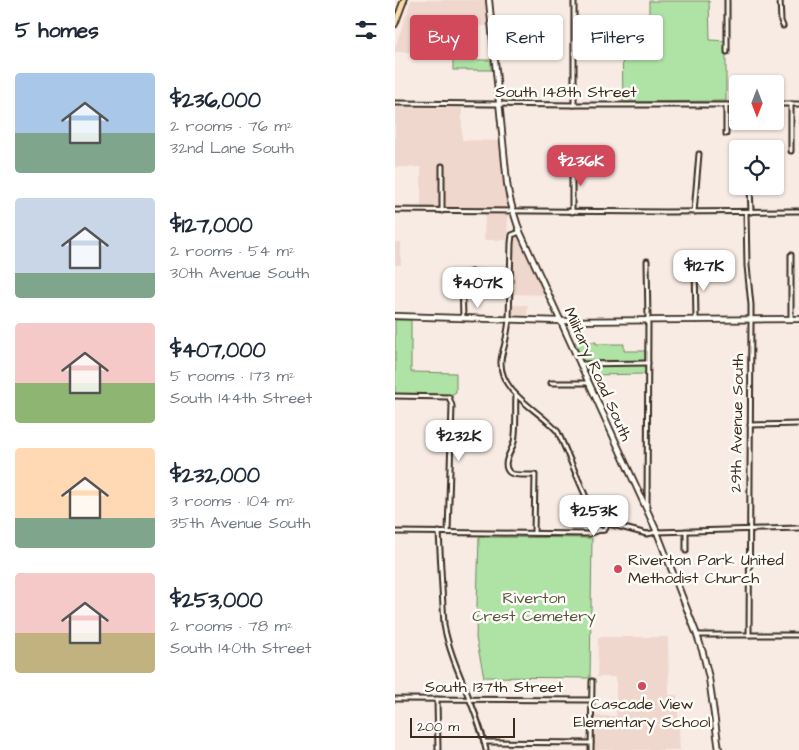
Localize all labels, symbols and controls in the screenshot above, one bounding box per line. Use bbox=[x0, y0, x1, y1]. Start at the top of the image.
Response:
chip: Buy bbox=[410, 15, 478, 60]
chip: Rent bbox=[488, 15, 563, 60]
chip: Filters bbox=[573, 15, 663, 60]
text: 5 homes bbox=[15, 16, 99, 45]
icon: filters bbox=[352, 16, 380, 44]
north arrow bbox=[729, 75, 784, 130]
map controls bbox=[729, 75, 784, 195]
street label: South 148th Street bbox=[495, 81, 637, 103]
text: $236,000 bbox=[170, 86, 261, 115]
icon: home bbox=[55, 93, 115, 153]
text: 2 rooms · 76 m² bbox=[170, 115, 293, 137]
text: 32nd Lane South bbox=[170, 137, 294, 159]
button: locate bbox=[729, 140, 784, 195]
pin: $236K bbox=[546, 144, 616, 187]
text: $236K bbox=[558, 150, 604, 172]
text: $127,000 bbox=[170, 211, 253, 240]
icon: home bbox=[55, 218, 115, 278]
text: 2 rooms · 54 m² bbox=[170, 240, 295, 262]
pin: $127K bbox=[669, 250, 739, 292]
text: $127K bbox=[684, 255, 724, 277]
text: 30th Avenue South bbox=[170, 262, 309, 284]
pin: $407K bbox=[443, 266, 513, 309]
text: $407K bbox=[453, 272, 503, 294]
street label: Military Road South bbox=[558, 304, 637, 445]
text: $407,000 bbox=[170, 336, 266, 365]
icon: home bbox=[55, 343, 115, 403]
street label: 29th Avenue South bbox=[725, 353, 749, 493]
text: 5 rooms · 173 m² bbox=[170, 365, 295, 387]
text: South 144th Street bbox=[170, 387, 312, 409]
pin: $232K bbox=[424, 420, 494, 462]
text: $232K bbox=[436, 425, 482, 447]
text: $232,000 bbox=[170, 461, 260, 490]
icon: home bbox=[55, 468, 115, 528]
text: 3 rooms · 104 m² bbox=[170, 490, 295, 512]
pin: $253K bbox=[559, 494, 629, 537]
text: $253K bbox=[570, 500, 618, 522]
text: 35th Avenue South bbox=[170, 512, 310, 534]
place label: Riverton Park United Methodist Church bbox=[628, 549, 784, 589]
marker: Riverton Park United Methodist Church bbox=[612, 563, 624, 575]
text: $253,000 bbox=[170, 586, 263, 615]
park label: Riverton Crest Cemetery bbox=[472, 587, 596, 628]
icon: home bbox=[55, 593, 115, 653]
text: 2 rooms · 78 m² bbox=[170, 615, 293, 637]
text: South 140th Street bbox=[170, 637, 311, 659]
street label: South 137th Street bbox=[425, 676, 564, 698]
marker: Cascade View Elementary School bbox=[636, 680, 648, 692]
place label: Cascade View Elementary School bbox=[573, 693, 711, 734]
scale bar bbox=[410, 715, 515, 738]
text: 200 m bbox=[417, 717, 459, 737]

